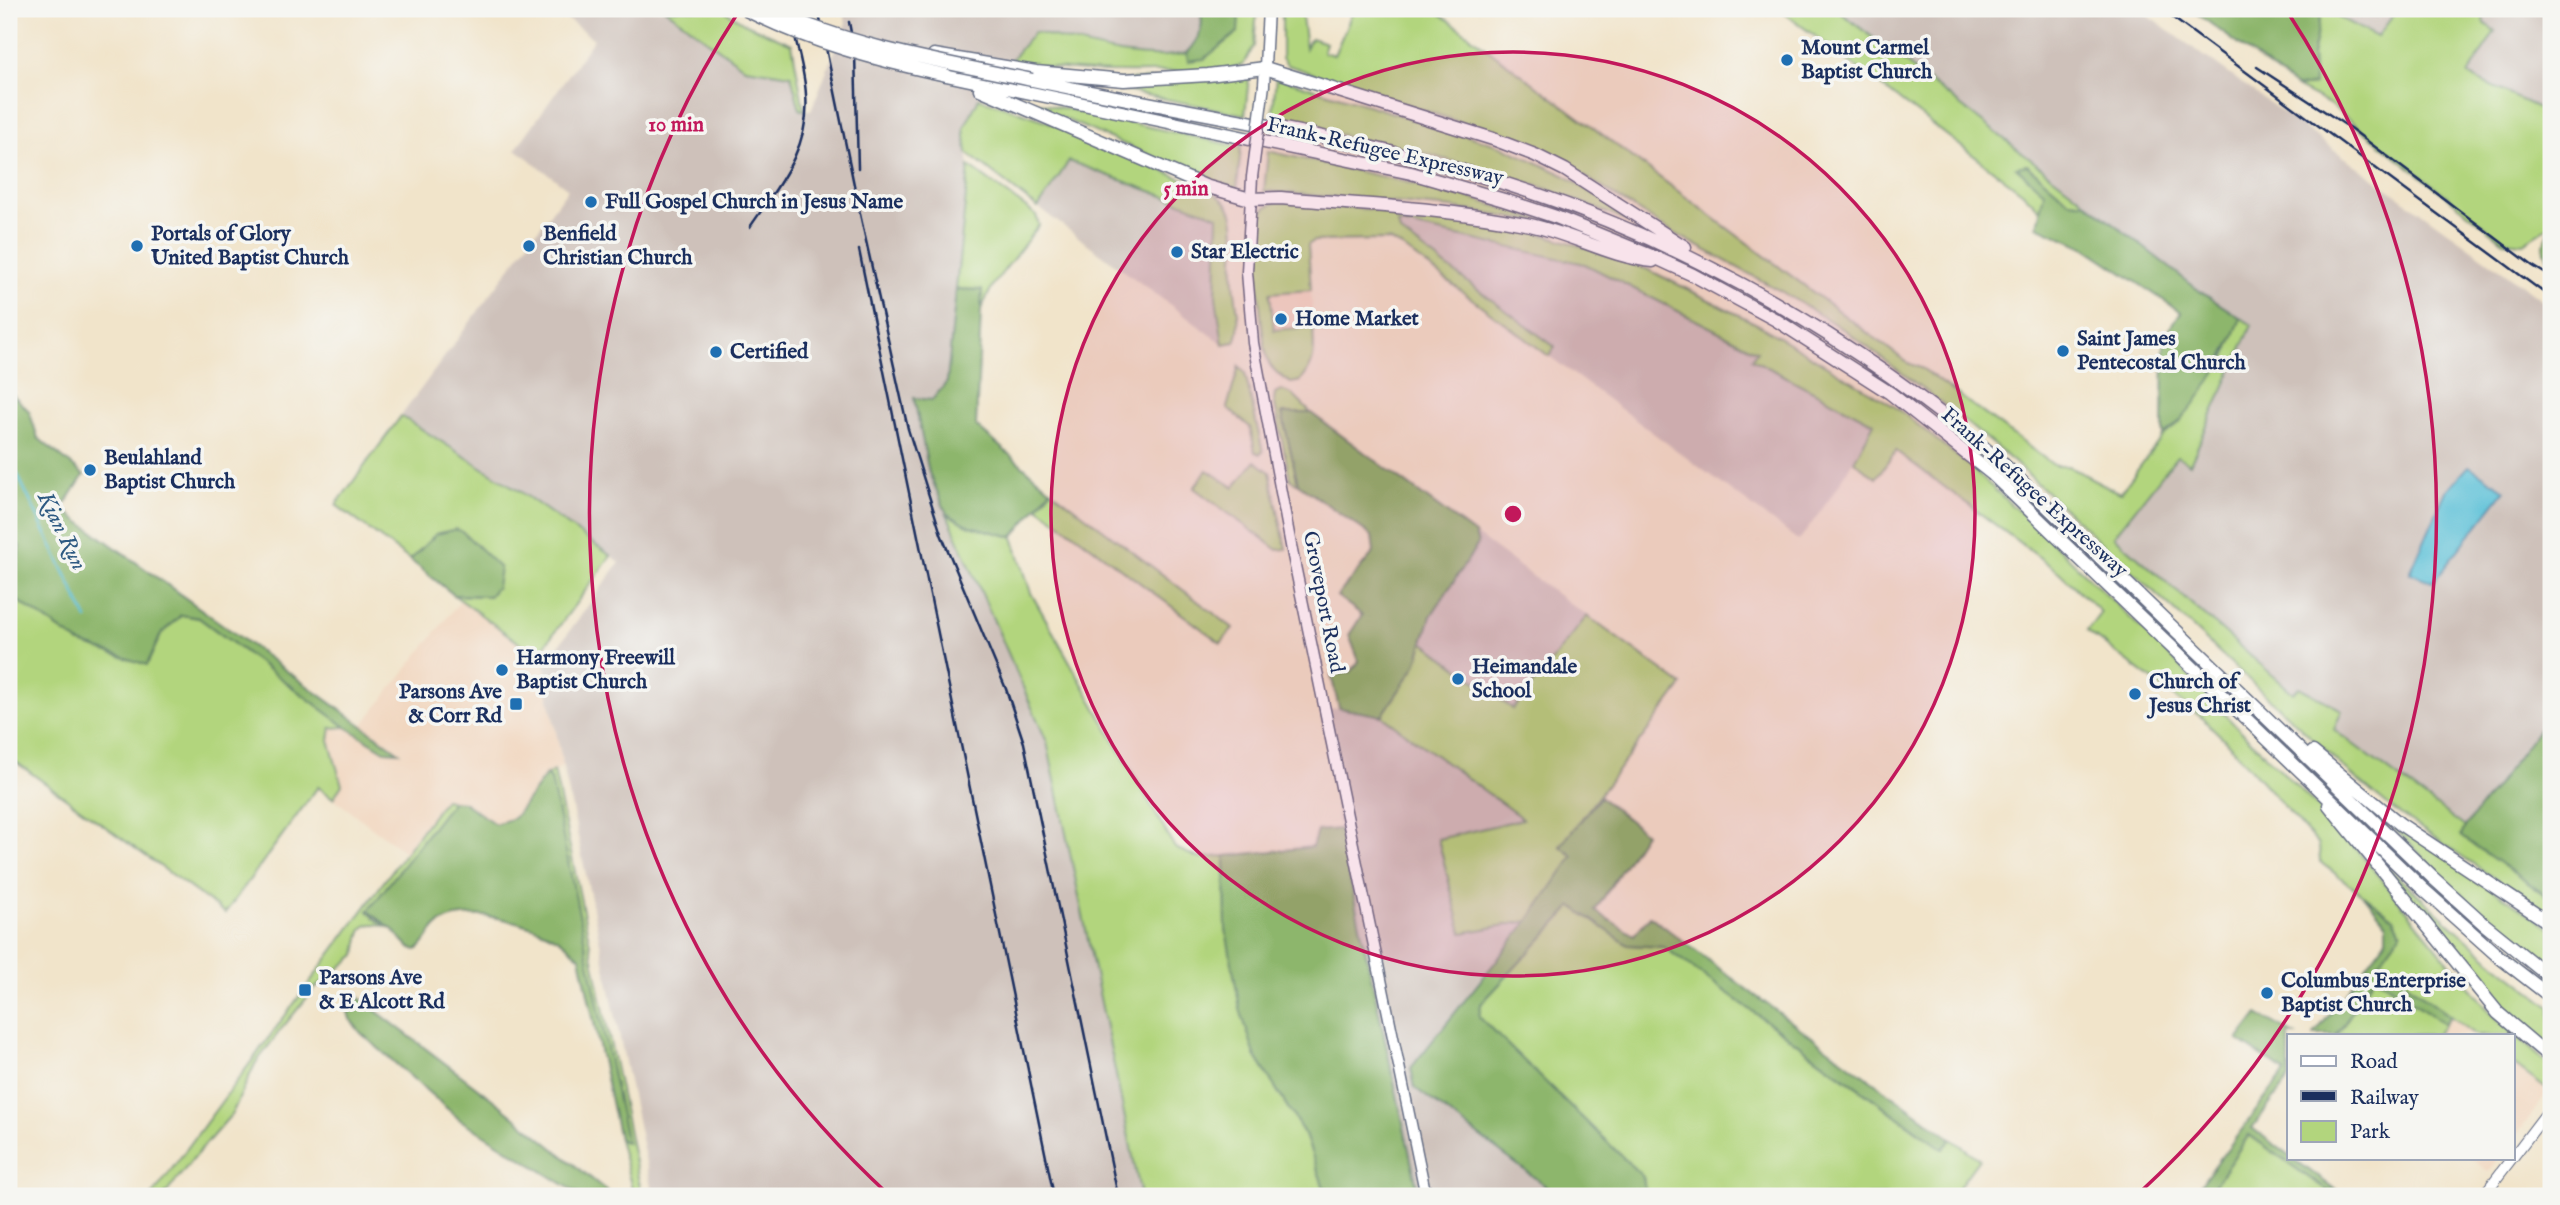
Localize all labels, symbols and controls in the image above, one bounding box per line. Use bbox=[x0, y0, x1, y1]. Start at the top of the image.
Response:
place label: Mount Carmel Baptist Church bbox=[1801, 35, 1933, 86]
marker: Mount Carmel Baptist Church bbox=[1779, 52, 1795, 68]
text: 10 min bbox=[648, 112, 704, 139]
street label: Frank-Refugee Expressway bbox=[1264, 112, 1507, 193]
text: 5 min bbox=[1163, 176, 1209, 203]
place label: Full Gospel Church in Jesus Name bbox=[605, 189, 904, 216]
marker: Full Gospel Church in Jesus Name bbox=[583, 194, 599, 210]
place label: Portals of Glory United Baptist Church bbox=[150, 221, 350, 272]
place label: Benfield Christian Church bbox=[543, 221, 693, 272]
marker: Portals of Glory United Baptist Church bbox=[129, 238, 145, 254]
marker: Benfield Christian Church bbox=[521, 238, 537, 254]
place label: Star Electric bbox=[1191, 239, 1299, 266]
marker: Star Electric bbox=[1169, 244, 1185, 260]
place label: Home Market bbox=[1295, 306, 1420, 333]
marker: Home Market bbox=[1273, 311, 1289, 327]
place label: Saint James Pentecostal Church bbox=[2077, 326, 2246, 377]
place label: Certified bbox=[730, 339, 809, 366]
marker: Saint James Pentecostal Church bbox=[2055, 343, 2071, 359]
marker: Certified bbox=[708, 344, 724, 360]
street label: Frank-Refugee Expressway bbox=[1935, 402, 2134, 585]
place label: Beulahland Baptist Church bbox=[104, 445, 236, 496]
marker: Beulahland Baptist Church bbox=[82, 462, 98, 478]
water label: Kian Run bbox=[30, 486, 93, 575]
centre of rings bbox=[1501, 502, 1525, 526]
street label: Groveport Road bbox=[1296, 529, 1350, 676]
place label: Harmony Freewill Baptist Church bbox=[516, 645, 676, 696]
place label: Heimandale School bbox=[1472, 654, 1577, 705]
marker: Harmony Freewill Baptist Church bbox=[494, 662, 510, 678]
place label: Church of Jesus Christ bbox=[2146, 669, 2252, 720]
marker: Heimandale School bbox=[1450, 671, 1466, 687]
place label: Parsons Ave & Corr Rd bbox=[399, 679, 503, 730]
marker: Church of Jesus Christ bbox=[2127, 686, 2143, 702]
marker: Parsons Ave & Corr Rd bbox=[508, 696, 524, 712]
place label: Parsons Ave & E Alcott Rd bbox=[319, 965, 446, 1016]
place label: Columbus Enterprise Baptist Church bbox=[2281, 968, 2466, 1019]
marker: Parsons Ave & E Alcott Rd bbox=[297, 982, 313, 998]
marker: Columbus Enterprise Baptist Church bbox=[2259, 985, 2275, 1001]
legend bbox=[2287, 1034, 2514, 1160]
text: Road bbox=[2350, 1049, 2398, 1076]
text: Railway bbox=[2350, 1085, 2420, 1112]
text: Park bbox=[2350, 1119, 2391, 1146]

